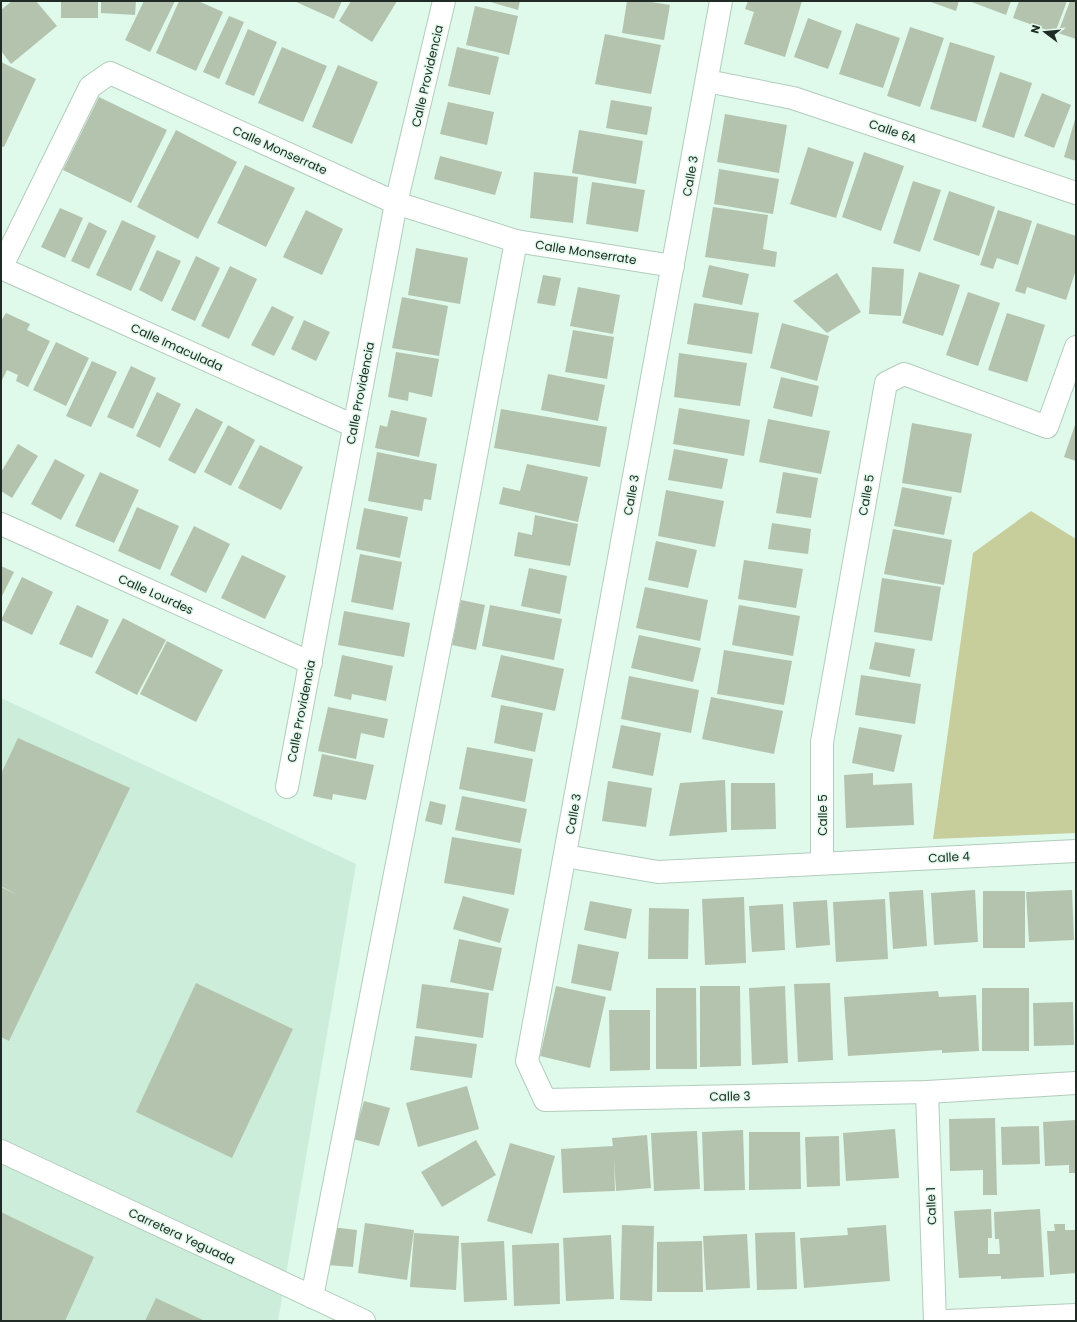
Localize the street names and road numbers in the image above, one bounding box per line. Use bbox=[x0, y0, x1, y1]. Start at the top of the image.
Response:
street label: Calle Providencia bbox=[407, 23, 447, 129]
street label: Calle 6A bbox=[867, 115, 919, 147]
street label: Calle Monserrate bbox=[230, 121, 330, 179]
street label: Calle 3 bbox=[678, 154, 702, 198]
street label: Calle Monserrate bbox=[534, 236, 638, 268]
street label: Calle Imaculada bbox=[128, 319, 226, 375]
street label: Calle Providencia bbox=[342, 340, 378, 446]
street label: Calle 3 bbox=[619, 473, 643, 517]
street label: Calle 5 bbox=[854, 473, 878, 517]
street label: Calle Lourdes bbox=[116, 570, 196, 618]
street label: Calle Providencia bbox=[283, 658, 319, 764]
street label: Calle 3 bbox=[561, 792, 585, 836]
street label: Calle 5 bbox=[814, 794, 831, 836]
street label: Calle 4 bbox=[928, 847, 971, 867]
street label: Calle 3 bbox=[709, 1087, 751, 1105]
street label: Calle 1 bbox=[922, 1187, 940, 1225]
street label: Carretera Yeguada bbox=[126, 1204, 238, 1268]

